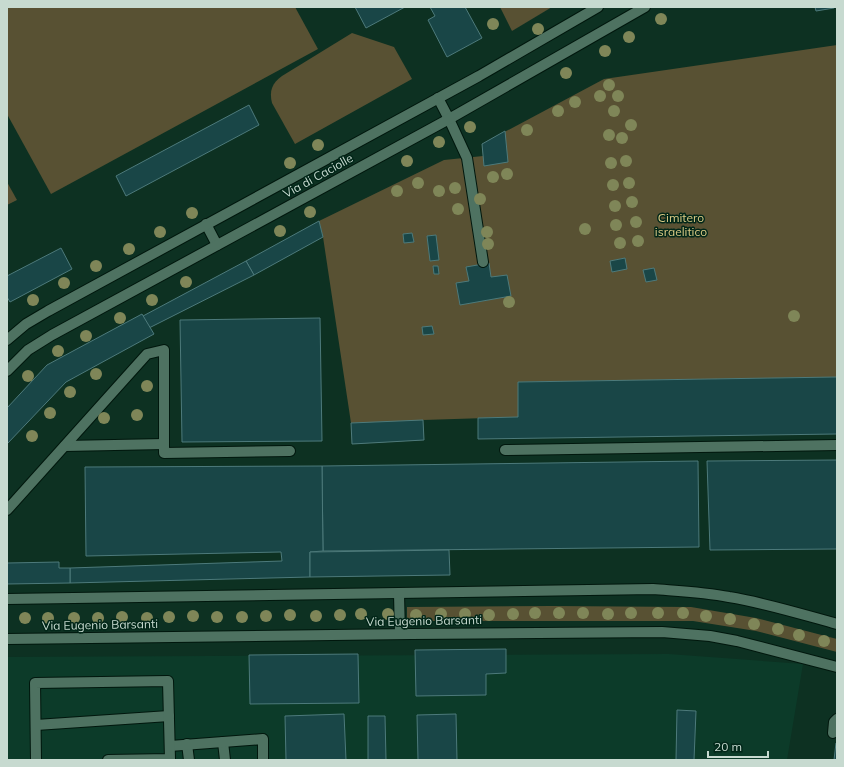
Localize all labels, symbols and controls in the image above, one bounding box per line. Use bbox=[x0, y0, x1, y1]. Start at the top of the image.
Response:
street label: Via di Caciolle bbox=[280, 150, 355, 201]
park label: Cimitero israelitico bbox=[655, 210, 707, 239]
street label: Via Eugenio Barsanti bbox=[366, 612, 482, 629]
street label: Via Eugenio Barsanti bbox=[42, 616, 158, 633]
scale bar bbox=[708, 733, 768, 759]
text: 20 m bbox=[714, 739, 742, 754]

